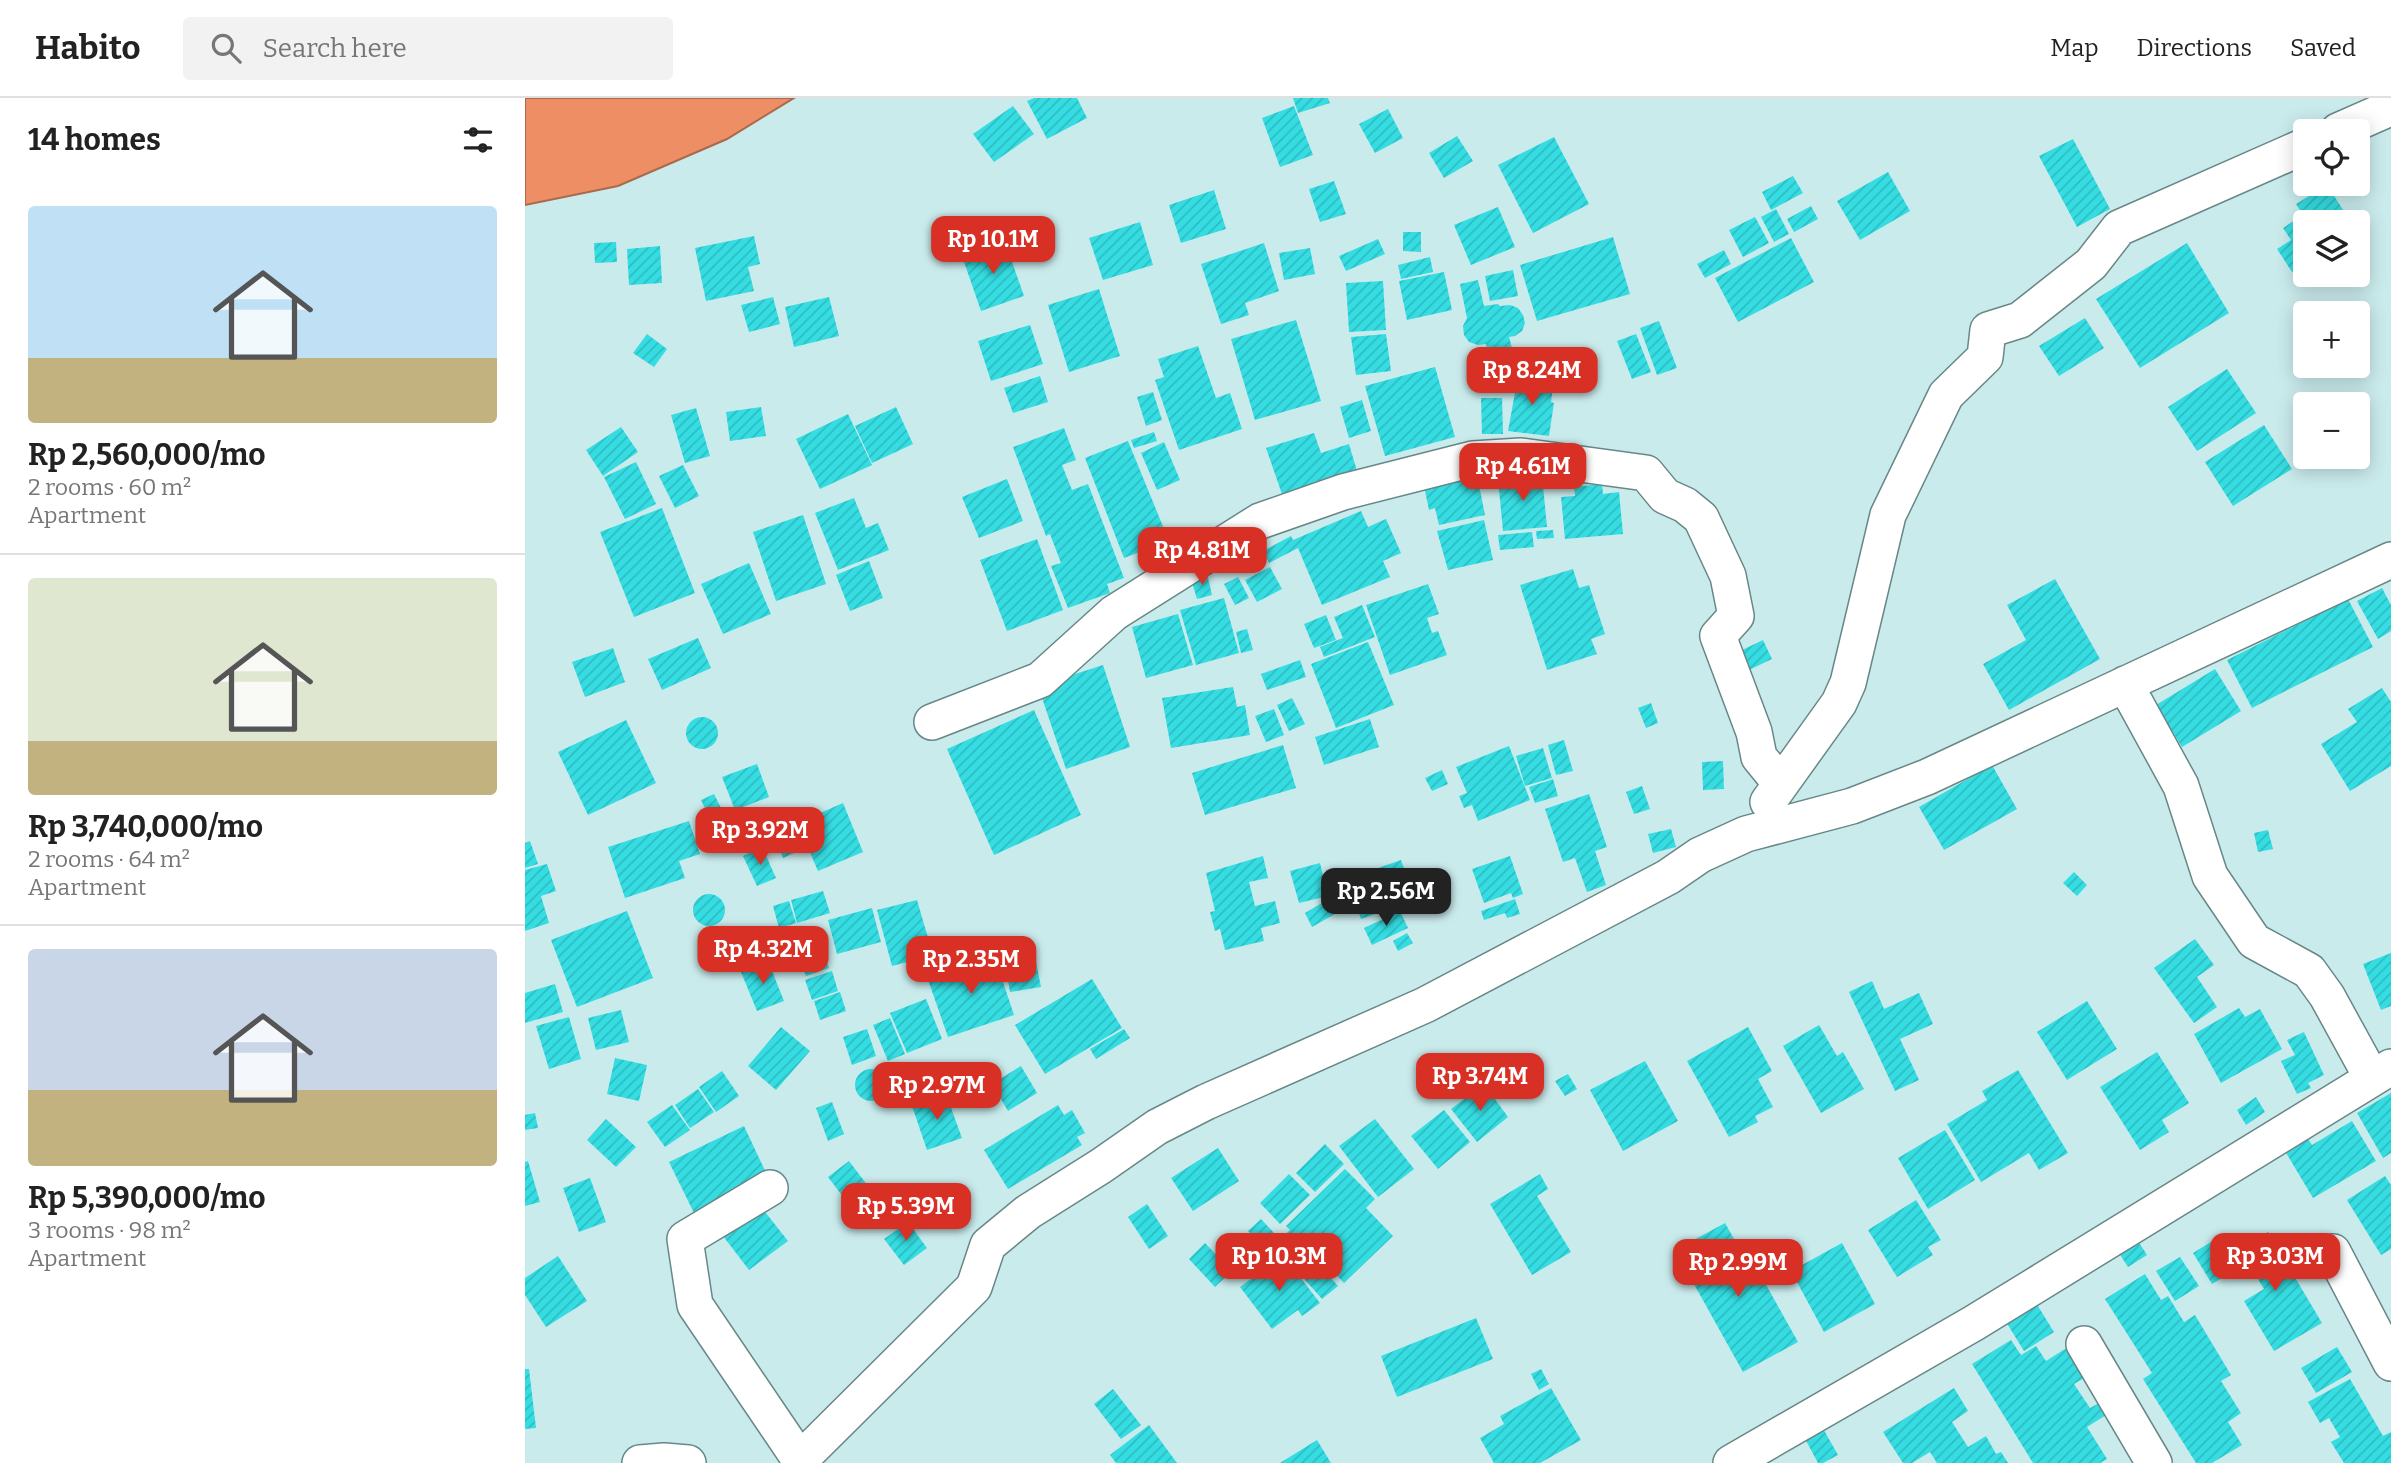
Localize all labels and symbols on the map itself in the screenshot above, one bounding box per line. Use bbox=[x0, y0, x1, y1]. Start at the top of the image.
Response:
pin: Rp 10.1M bbox=[921, 216, 1065, 276]
pin: Rp 8.24M bbox=[1460, 348, 1604, 407]
pin: Rp 4.61M bbox=[1451, 444, 1595, 503]
pin: Rp 4.81M bbox=[1130, 528, 1274, 587]
pin: Rp 3.92M bbox=[688, 808, 832, 867]
pin: Rp 2.56M bbox=[1314, 868, 1458, 928]
pin: Rp 4.32M bbox=[691, 926, 835, 986]
pin: Rp 2.35M bbox=[899, 936, 1043, 996]
pin: Rp 3.74M bbox=[1408, 1054, 1552, 1113]
pin: Rp 2.97M bbox=[865, 1062, 1009, 1122]
pin: Rp 5.39M bbox=[834, 1184, 978, 1243]
pin: Rp 10.3M bbox=[1207, 1234, 1351, 1293]
pin: Rp 3.03M bbox=[2203, 1234, 2347, 1293]
pin: Rp 2.99M bbox=[1666, 1240, 1810, 1299]

